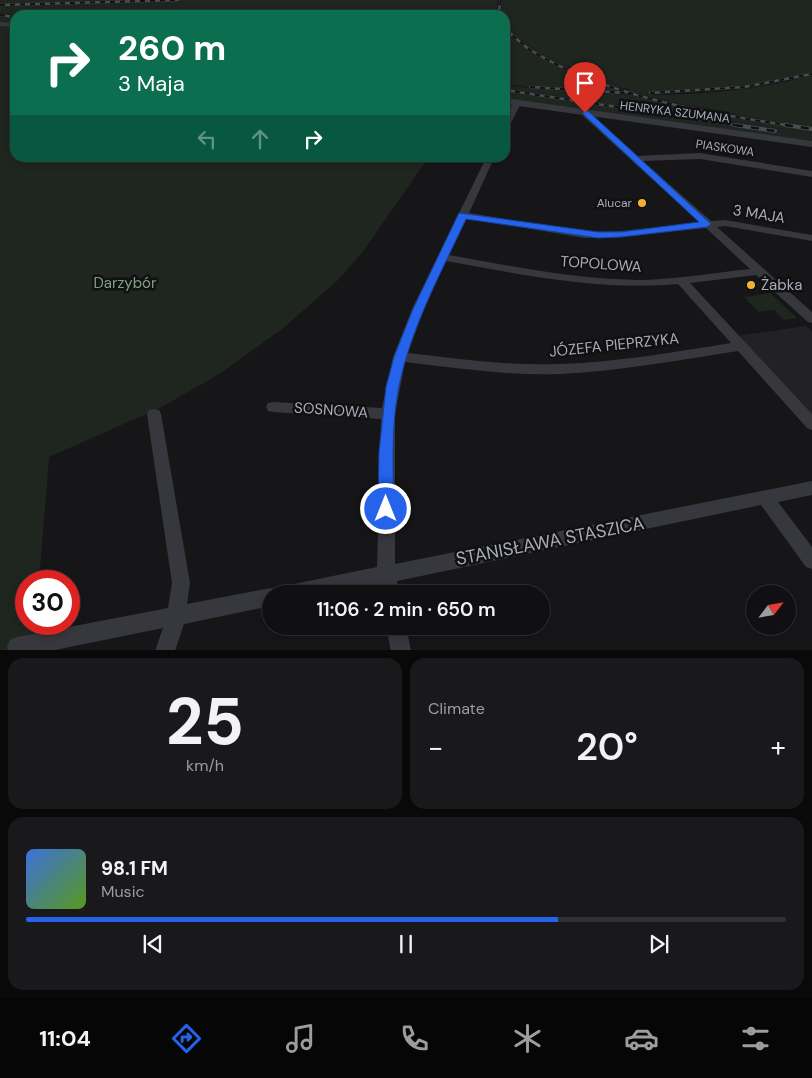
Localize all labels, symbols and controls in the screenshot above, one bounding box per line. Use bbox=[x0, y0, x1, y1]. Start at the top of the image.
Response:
text: 260 m bbox=[118, 25, 226, 71]
icon: right bbox=[35, 30, 100, 95]
pin bbox=[564, 62, 606, 113]
text: 3 Maja bbox=[118, 69, 185, 98]
icon: arrive bbox=[571, 69, 599, 97]
street label: HENRYKA SZUMANA bbox=[619, 97, 731, 127]
icon: left bbox=[193, 125, 221, 153]
icon: ahead bbox=[246, 125, 274, 153]
icon: right bbox=[299, 125, 327, 153]
street label: PIASKOWA bbox=[695, 136, 755, 160]
place label: Alucar bbox=[597, 195, 633, 211]
marker: Alucar bbox=[636, 197, 648, 209]
street label: 3 MAJA bbox=[732, 200, 787, 228]
street label: TOPOLOWA bbox=[560, 251, 642, 277]
park label: Darzybór bbox=[93, 273, 157, 293]
place label: Żabka bbox=[761, 275, 802, 295]
marker: Żabka bbox=[745, 279, 757, 291]
street label: JÓZEFA PIEPRZYKA bbox=[548, 328, 680, 362]
street label: SOSNOWA bbox=[293, 397, 369, 423]
position arrow bbox=[359, 482, 411, 534]
street label: STANISŁAWA STASZICA bbox=[454, 511, 646, 571]
speed limit sign: 30 bbox=[15, 570, 80, 635]
north arrow bbox=[746, 585, 796, 635]
map controls bbox=[746, 585, 796, 635]
text: 11:06 · 2 min · 650 m bbox=[316, 597, 496, 622]
text: 25 bbox=[166, 680, 244, 764]
text: Climate bbox=[428, 698, 485, 719]
text: 20° bbox=[576, 722, 638, 772]
text: − bbox=[428, 729, 443, 766]
text: + bbox=[771, 729, 786, 766]
text: km/h bbox=[186, 755, 224, 776]
text: 98.1 FM bbox=[101, 856, 168, 881]
text: Music bbox=[101, 881, 145, 902]
icon: previous bbox=[139, 930, 167, 958]
icon: pause bbox=[392, 930, 420, 958]
icon: next bbox=[645, 930, 673, 958]
icon: directions bbox=[169, 1021, 204, 1056]
icon: music bbox=[283, 1021, 318, 1056]
icon: phone bbox=[397, 1021, 432, 1056]
icon: climate bbox=[510, 1021, 545, 1056]
icon: car bbox=[624, 1021, 659, 1056]
icon: filters bbox=[738, 1021, 773, 1056]
text: 11:04 bbox=[39, 1024, 91, 1053]

